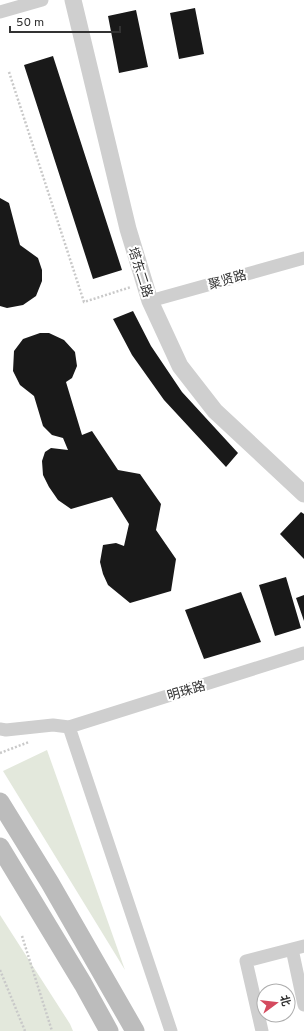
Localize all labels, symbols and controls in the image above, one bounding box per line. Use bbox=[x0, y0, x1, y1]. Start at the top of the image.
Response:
scale bar bbox=[10, 8, 120, 34]
text: 50 m bbox=[16, 15, 44, 31]
street label: 塔东二路 bbox=[123, 245, 155, 300]
street label: 聚贤路 bbox=[207, 268, 249, 294]
street label: 明珠路 bbox=[166, 679, 208, 705]
north arrow bbox=[256, 983, 296, 1023]
text: 北 bbox=[277, 994, 293, 1008]

